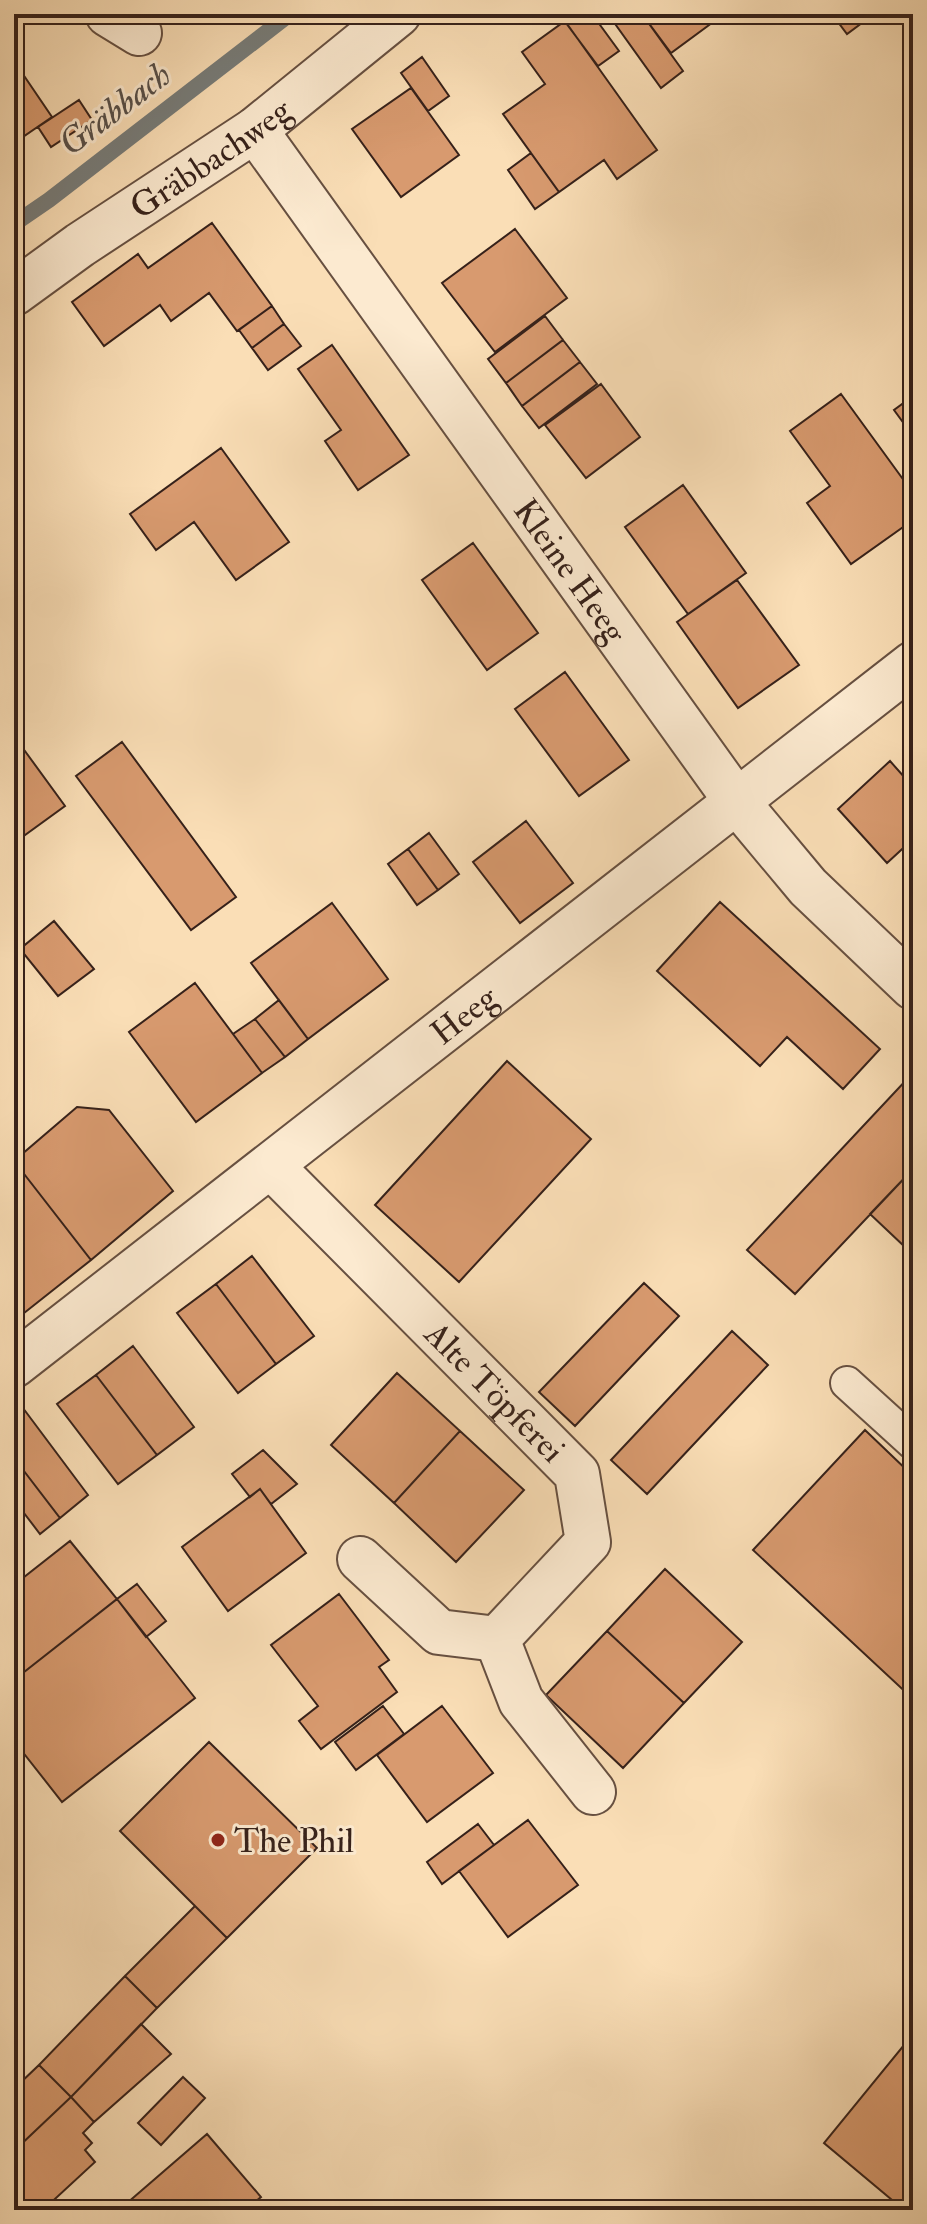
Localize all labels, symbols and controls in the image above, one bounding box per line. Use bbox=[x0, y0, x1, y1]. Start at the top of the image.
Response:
water label: Gräbbach bbox=[50, 52, 180, 166]
street label: Gräbbachweg bbox=[122, 89, 301, 229]
street label: Kleine Heeg bbox=[503, 491, 637, 653]
street label: Heeg bbox=[423, 976, 507, 1055]
street label: Alte Töpferei bbox=[414, 1312, 573, 1472]
place label: The Phil bbox=[234, 1820, 354, 1863]
marker: The Phil bbox=[209, 1831, 227, 1849]

